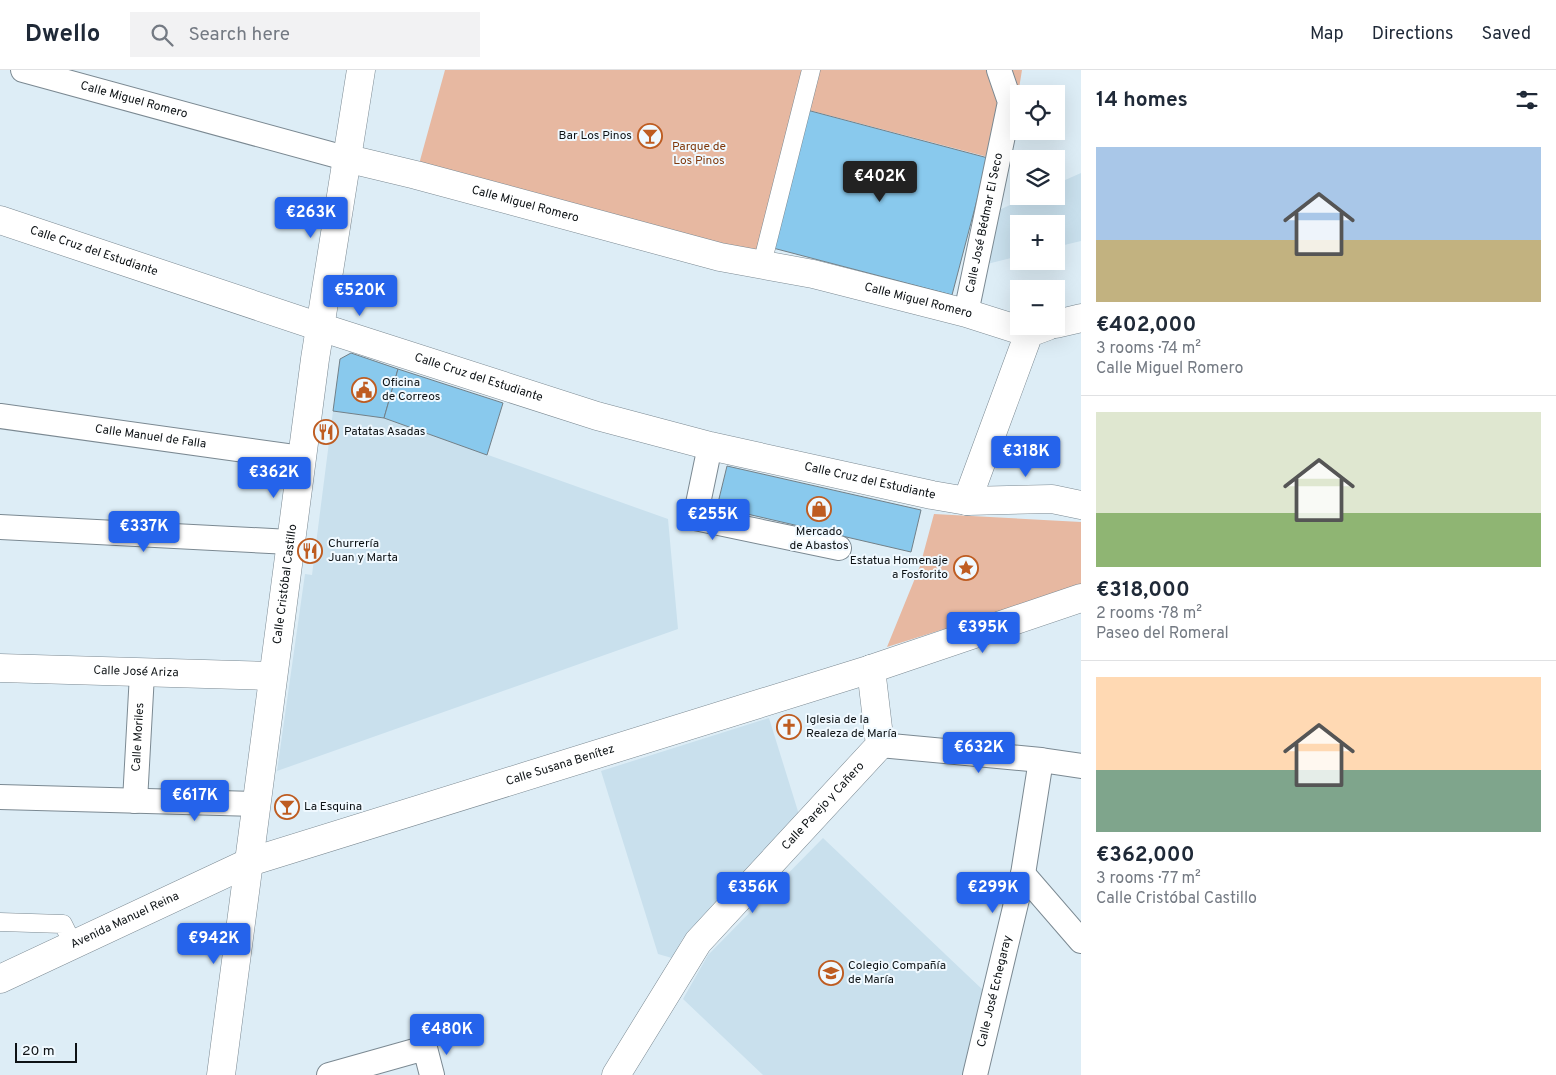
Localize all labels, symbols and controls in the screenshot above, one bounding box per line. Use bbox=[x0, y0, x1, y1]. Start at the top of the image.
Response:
search box bbox=[130, 12, 480, 57]
text: Dwello bbox=[25, 20, 100, 50]
icon: search bbox=[148, 21, 176, 49]
text: Search here bbox=[188, 23, 290, 47]
text: Map bbox=[1310, 23, 1344, 46]
text: Directions bbox=[1372, 23, 1454, 46]
text: Saved bbox=[1482, 23, 1531, 46]
street label: Calle Miguel Romero bbox=[78, 78, 190, 123]
map controls bbox=[1010, 85, 1065, 335]
button: locate bbox=[1010, 85, 1065, 140]
icon: filters bbox=[1513, 86, 1541, 114]
text: 14 homes bbox=[1096, 87, 1188, 114]
bar icon: Bar Los Pinos bbox=[637, 123, 663, 149]
place label: Bar Los Pinos bbox=[559, 128, 632, 144]
park label: Parque de Los Pinos bbox=[672, 139, 726, 169]
button: layers bbox=[1010, 150, 1065, 205]
street label: Calle José Bédmar El Seco bbox=[962, 151, 1007, 294]
pin: €402K bbox=[845, 160, 915, 203]
text: €402K bbox=[854, 167, 906, 187]
icon: home bbox=[1274, 179, 1364, 269]
street label: Calle Miguel Romero bbox=[470, 182, 581, 227]
pin: €263K bbox=[276, 196, 346, 239]
text: €263K bbox=[286, 203, 336, 223]
button: + bbox=[1010, 215, 1065, 270]
street label: Calle Cruz del Estudiante bbox=[28, 223, 160, 280]
pin: €520K bbox=[325, 274, 395, 317]
street label: Calle Miguel Romero bbox=[863, 279, 974, 323]
button: − bbox=[1010, 280, 1065, 335]
text: €520K bbox=[334, 281, 386, 301]
text: €402,000 bbox=[1096, 312, 1196, 339]
text: 3 rooms · 74 m² bbox=[1096, 339, 1201, 359]
street label: Calle Cruz del Estudiante bbox=[412, 350, 545, 406]
text: Calle Miguel Romero bbox=[1096, 359, 1243, 379]
place label: Oficina de Correos bbox=[382, 375, 440, 405]
public building icon: Oficina de Correos bbox=[351, 377, 377, 403]
restaurant icon: Patatas Asadas bbox=[313, 419, 339, 445]
street label: Calle Manuel de Falla bbox=[94, 421, 207, 453]
place label: Patatas Asadas bbox=[344, 424, 425, 440]
pin: €318K bbox=[991, 436, 1061, 478]
text: €318K bbox=[1002, 442, 1050, 462]
icon: home bbox=[1274, 445, 1364, 535]
pin: €362K bbox=[239, 456, 309, 499]
street label: Calle Cruz del Estudiante bbox=[803, 459, 937, 503]
text: €362K bbox=[249, 463, 299, 483]
shop icon: Mercado de Abastos bbox=[806, 496, 832, 522]
pin: €255K bbox=[678, 498, 748, 541]
text: €255K bbox=[688, 505, 738, 525]
pin: €337K bbox=[109, 510, 179, 553]
text: €337K bbox=[120, 517, 168, 537]
street label: Calle Cristóbal Castillo bbox=[270, 523, 301, 645]
place label: Mercado de Abastos bbox=[789, 524, 849, 554]
place label: Churrería Juan y Marta bbox=[328, 536, 398, 566]
restaurant icon: Churrería Juan y Marta bbox=[297, 538, 323, 564]
place label: Estatua Homenaje a Fosforito bbox=[850, 553, 948, 583]
place icon: Estatua Homenaje a Fosforito bbox=[953, 555, 979, 581]
text: €318,000 bbox=[1096, 577, 1190, 604]
text: 2 rooms · 78 m² bbox=[1096, 604, 1202, 624]
pin: €395K bbox=[948, 612, 1018, 654]
text: €395K bbox=[958, 618, 1008, 638]
text: Paseo del Romeral bbox=[1096, 624, 1229, 644]
street label: Calle José Ariza bbox=[93, 663, 179, 681]
street label: Calle Moriles bbox=[129, 702, 148, 772]
icon: home bbox=[1274, 710, 1364, 800]
place label: Iglesia de la Realeza de María bbox=[806, 712, 897, 742]
church icon: Iglesia de la Realeza de María bbox=[776, 714, 802, 740]
pin: €632K bbox=[944, 732, 1014, 774]
text: €632K bbox=[954, 738, 1004, 758]
street label: Calle Susana Benítez bbox=[504, 741, 617, 790]
street label: Calle Parejo y Cañero bbox=[779, 758, 868, 854]
pin: €617K bbox=[160, 780, 230, 822]
text: €617K bbox=[172, 786, 218, 806]
bar icon: La Esquina bbox=[274, 794, 300, 820]
place label: La Esquina bbox=[304, 799, 362, 815]
text: €362,000 bbox=[1096, 842, 1194, 869]
text: 3 rooms · 77 m² bbox=[1096, 869, 1201, 889]
pin: €356K bbox=[718, 872, 788, 914]
pin: €299K bbox=[958, 872, 1028, 914]
text: €356K bbox=[728, 878, 778, 898]
text: €299K bbox=[968, 878, 1018, 898]
street label: Avenida Manuel Reina bbox=[68, 888, 182, 953]
text: Calle Cristóbal Castillo bbox=[1096, 889, 1257, 909]
pin: €942K bbox=[179, 922, 249, 965]
text: €942K bbox=[188, 929, 240, 949]
street label: Calle José Echegaray bbox=[974, 934, 1016, 1049]
place label: Colegio Compañía de María bbox=[848, 958, 946, 988]
school or university icon: Colegio Compañía de María bbox=[818, 960, 844, 986]
pin: €480K bbox=[412, 1014, 482, 1056]
text: €480K bbox=[421, 1020, 473, 1040]
scale bar bbox=[15, 1040, 78, 1063]
text: 20 m bbox=[22, 1043, 55, 1060]

